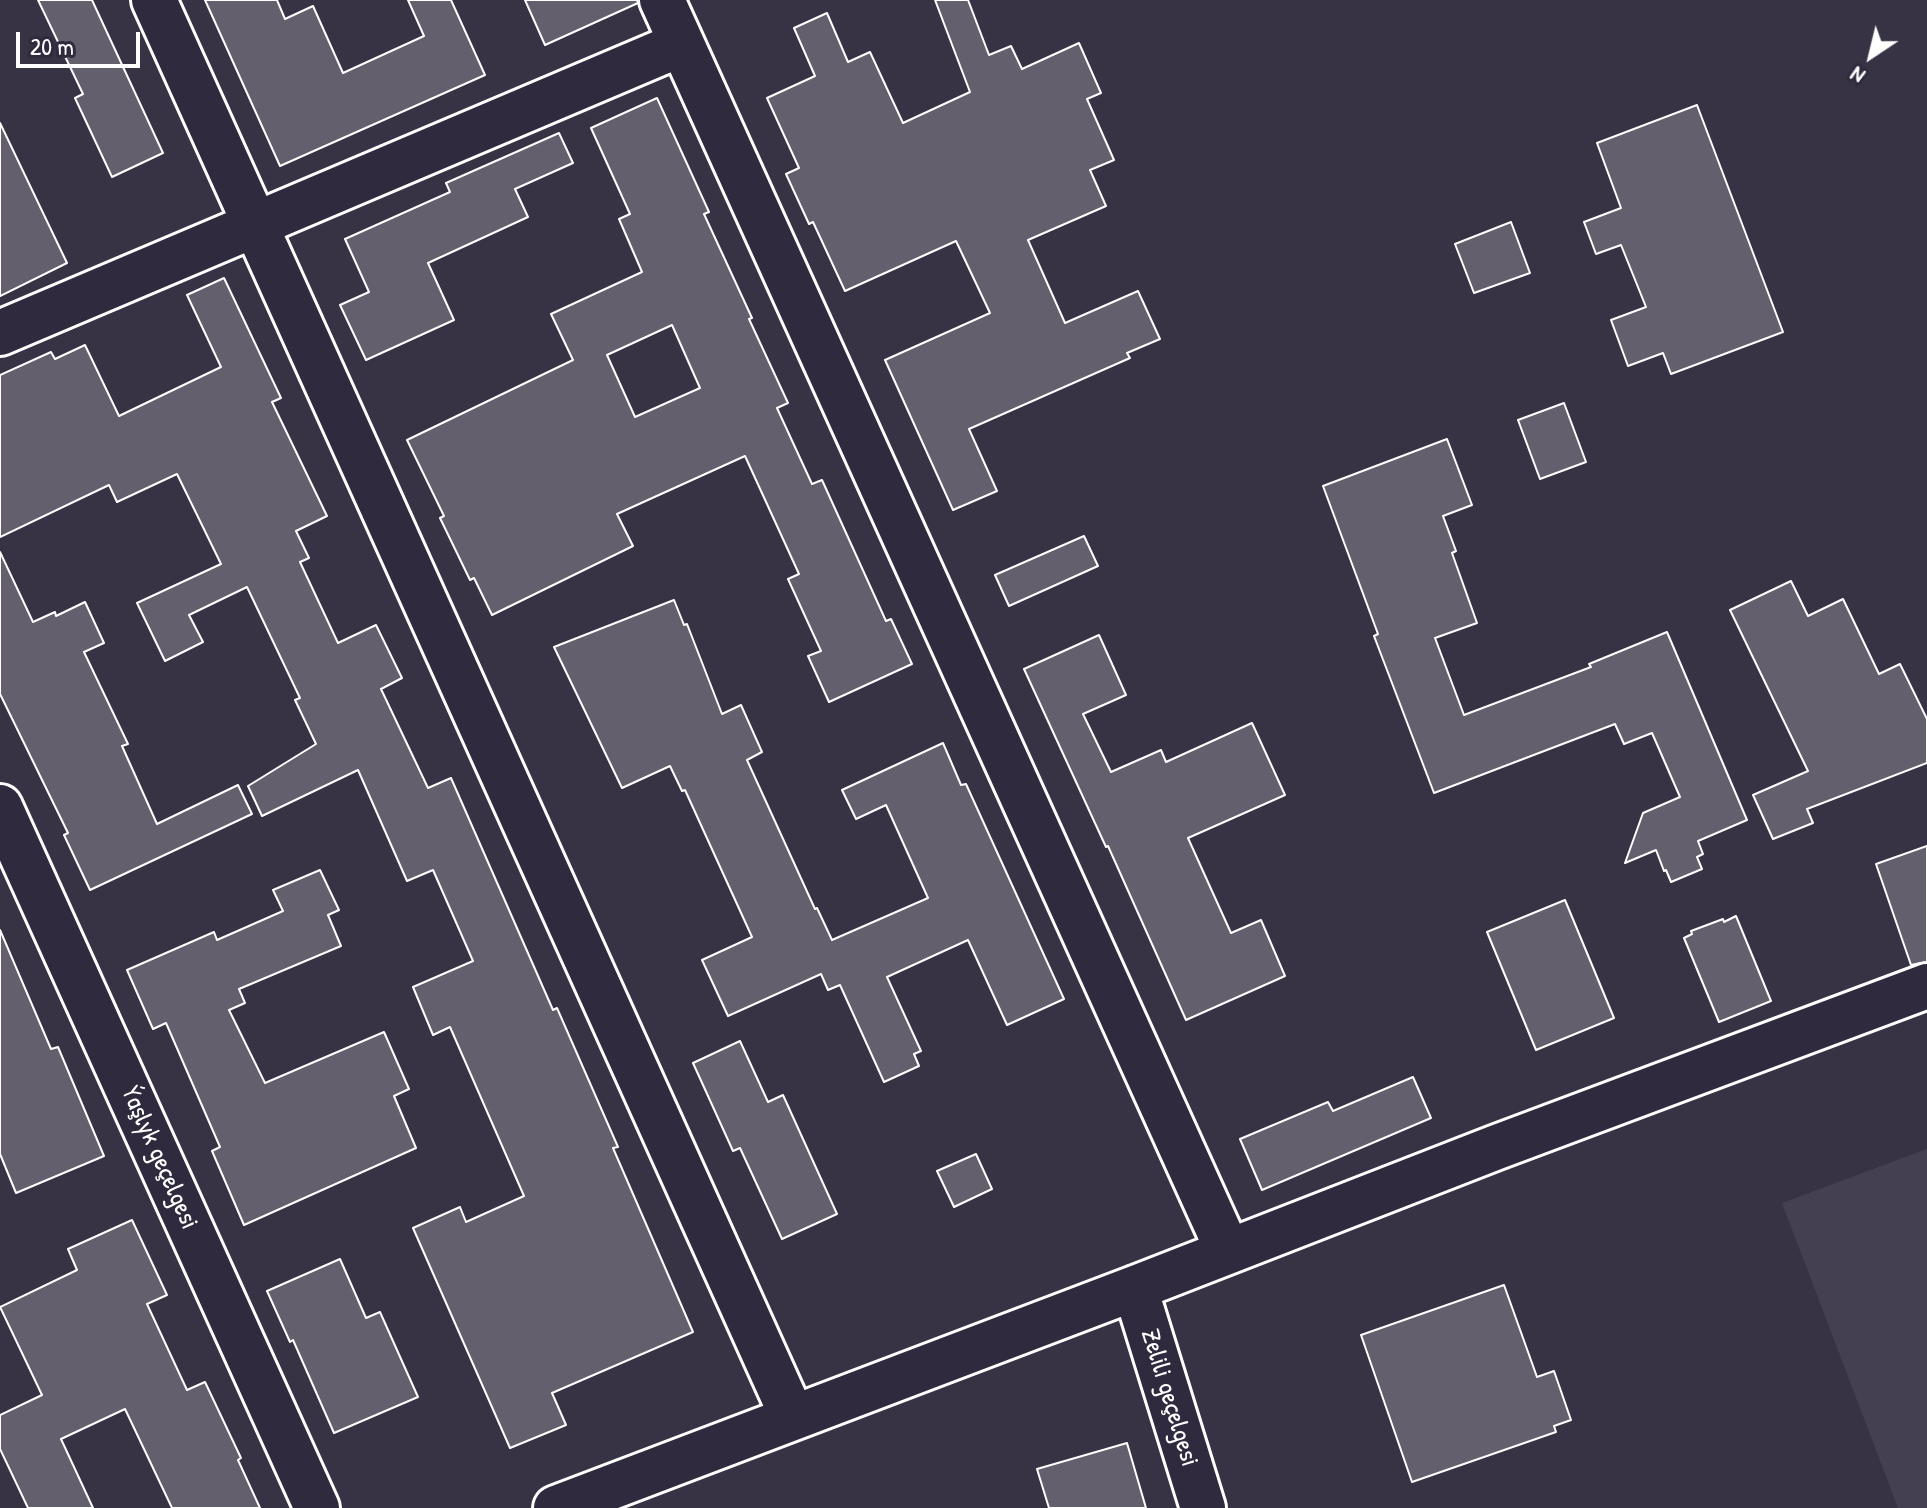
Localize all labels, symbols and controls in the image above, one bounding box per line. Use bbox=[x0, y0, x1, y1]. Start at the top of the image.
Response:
scale bar bbox=[20, 16, 144, 66]
north arrow bbox=[1831, 16, 1911, 96]
text: 20 m bbox=[30, 30, 74, 62]
text: N bbox=[1844, 60, 1871, 91]
street label: Ýaşlyk geçelgesi bbox=[114, 1082, 204, 1234]
street label: Zelili geçelgesi bbox=[1133, 1326, 1205, 1470]

